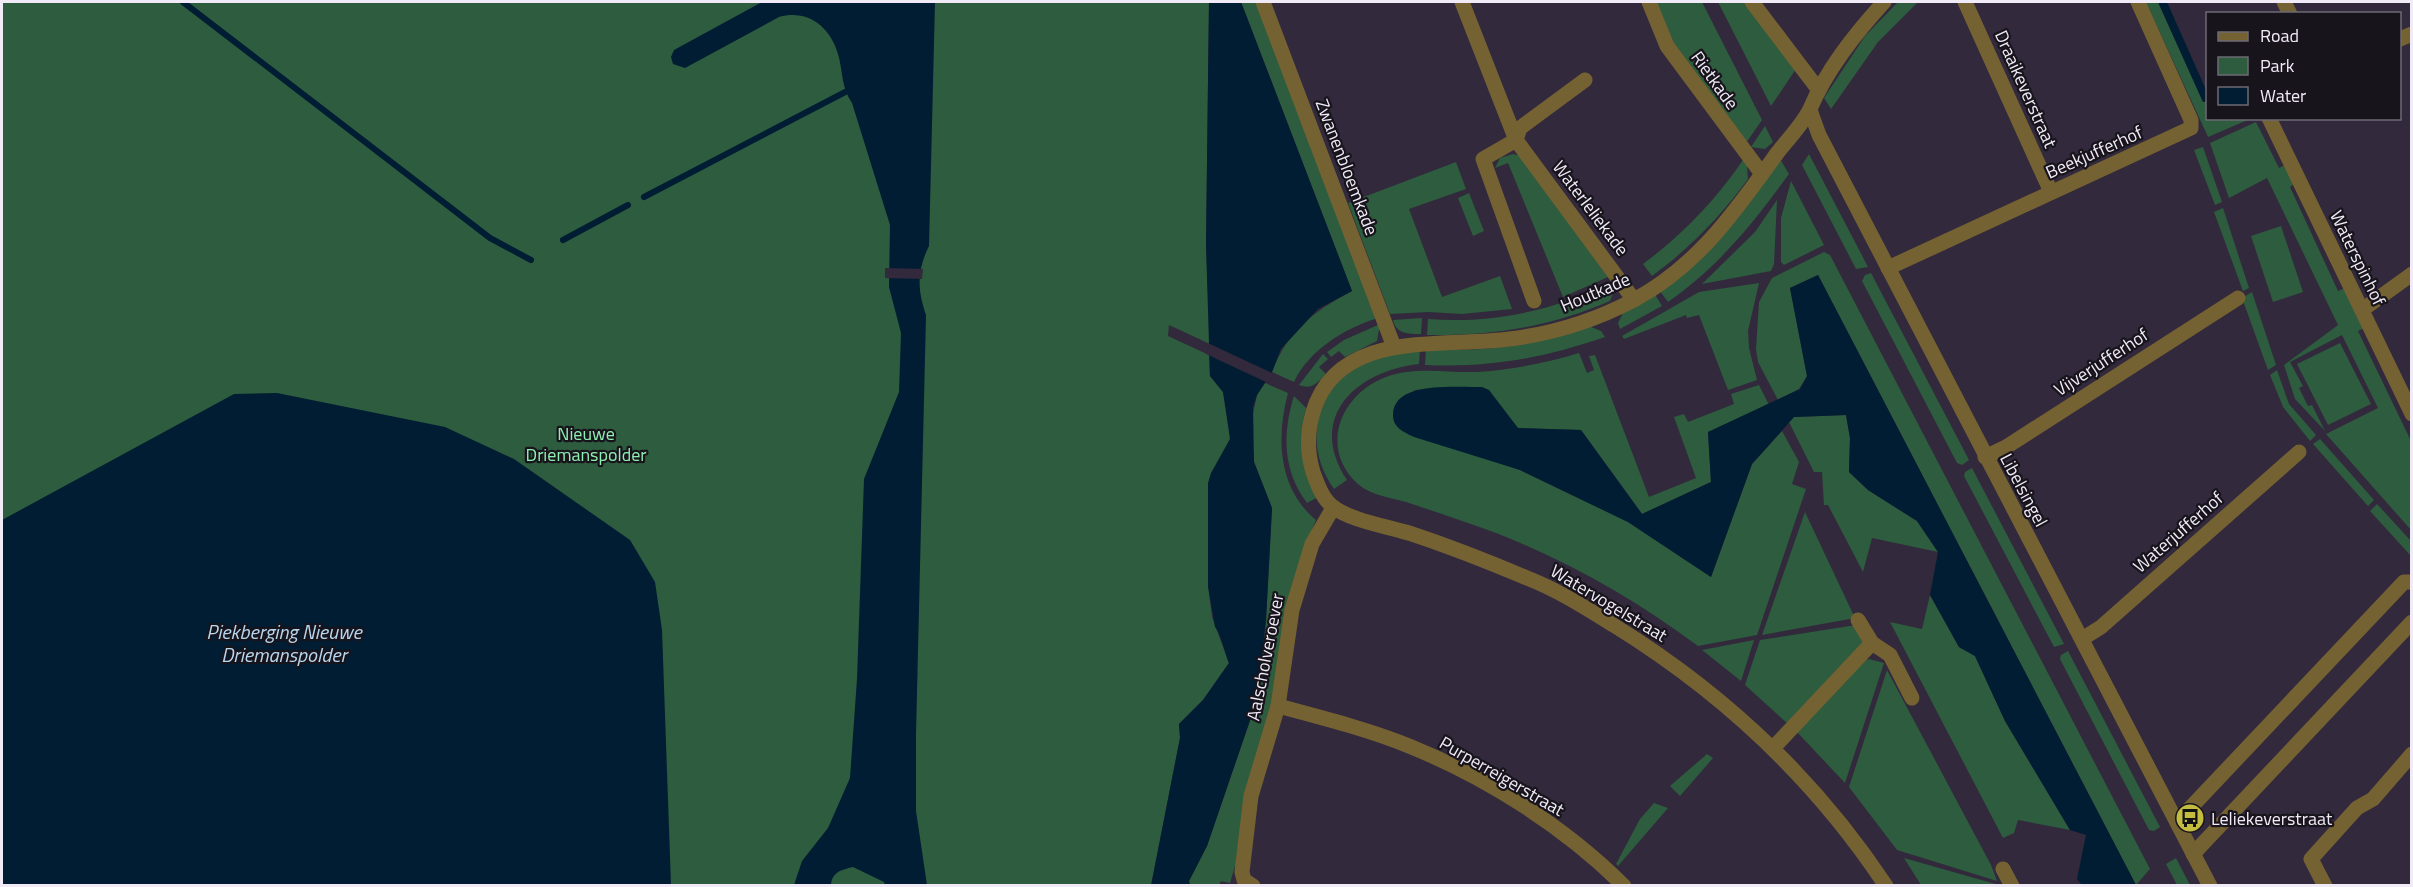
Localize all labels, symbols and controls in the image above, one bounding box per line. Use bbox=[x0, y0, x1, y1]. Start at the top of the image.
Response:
legend bbox=[2206, 12, 2401, 120]
text: Road bbox=[2260, 22, 2299, 49]
street label: Draaikeverstraat bbox=[1988, 26, 2064, 153]
street label: Rietkade bbox=[1685, 45, 1745, 115]
text: Park bbox=[2260, 52, 2295, 79]
text: Water bbox=[2260, 82, 2306, 109]
street label: Zwanenbloemkade bbox=[1309, 95, 1385, 239]
street label: Beekjufferhof bbox=[2041, 119, 2147, 185]
street label: Waterleliekade bbox=[1546, 155, 1636, 261]
street label: Waterspinhof bbox=[2323, 206, 2393, 310]
street label: Houtkade bbox=[1556, 265, 1634, 319]
street label: Vijverjufferhof bbox=[2048, 321, 2154, 403]
park label: Nieuwe Driemanspolder bbox=[526, 420, 646, 468]
street label: Libelsingel bbox=[1993, 448, 2055, 532]
street label: Waterjufferhof bbox=[2127, 485, 2229, 579]
street label: Watervogelstraat bbox=[1545, 557, 1673, 649]
street label: Aalscholveroever bbox=[1239, 591, 1291, 723]
water label: Piekberging Nieuwe Driemanspolder bbox=[206, 616, 364, 670]
street label: Purperreigerstraat bbox=[1435, 729, 1570, 823]
bus stop icon: Leliekeverstraat bbox=[2174, 802, 2206, 834]
place label: Leliekeverstraat bbox=[2211, 805, 2333, 832]

